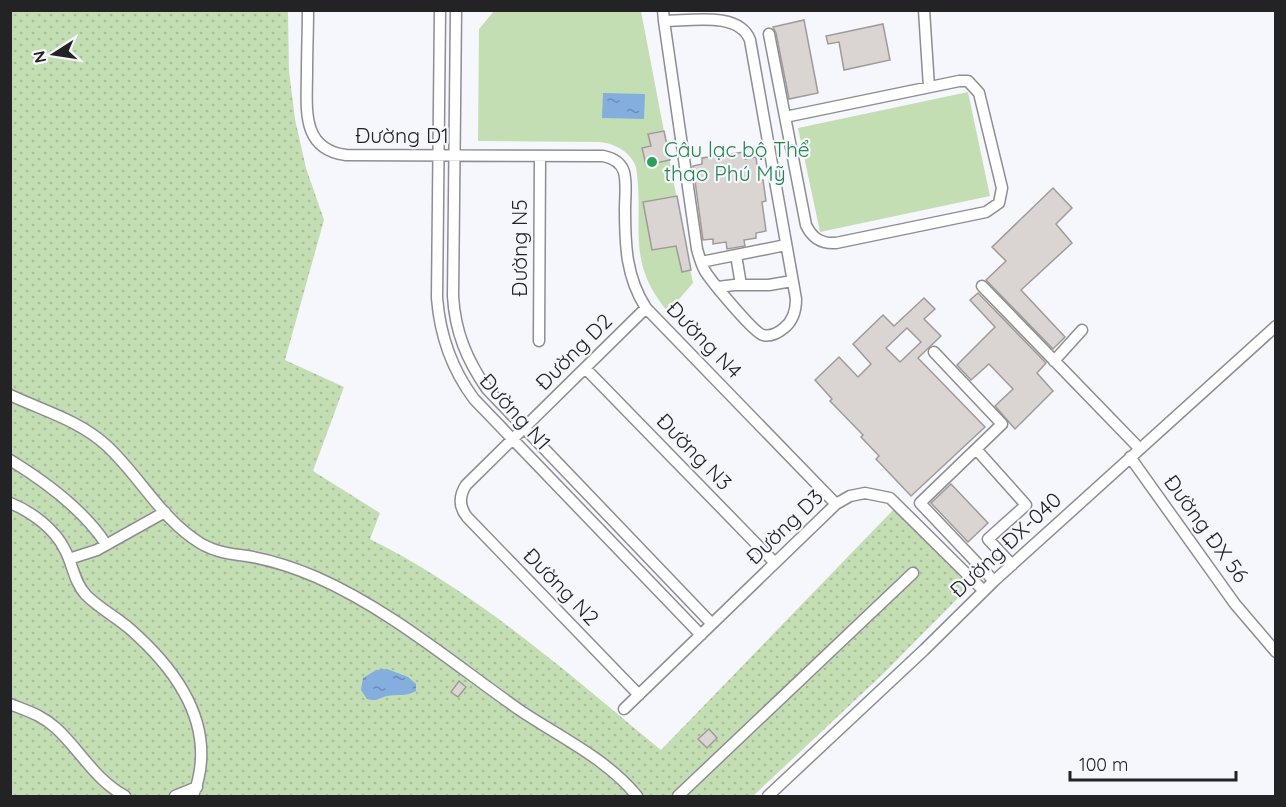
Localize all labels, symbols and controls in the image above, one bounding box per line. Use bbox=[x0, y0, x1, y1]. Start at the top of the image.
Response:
north arrow bbox=[24, 24, 84, 84]
text: N bbox=[28, 49, 50, 65]
street label: Đường D1 bbox=[355, 122, 449, 148]
place label: Câu lạc bộ Thể thao Phú Mỹ bbox=[664, 136, 810, 186]
marker: Câu lạc bộ Thể thao Phú Mỹ bbox=[645, 155, 659, 169]
street label: Đường N5 bbox=[506, 199, 532, 297]
street label: Đường N4 bbox=[662, 295, 748, 383]
street label: Đường D2 bbox=[530, 308, 617, 395]
street label: Đường N1 bbox=[475, 368, 557, 455]
street label: Đường N3 bbox=[652, 407, 738, 495]
street label: Đường ĐX 56 bbox=[1159, 469, 1255, 587]
street label: Đường D3 bbox=[740, 483, 828, 569]
street label: Đường ĐX-040 bbox=[944, 486, 1066, 602]
street label: Đường N2 bbox=[518, 542, 605, 630]
scale bar bbox=[1070, 744, 1236, 782]
text: 100 m bbox=[1079, 753, 1128, 776]

